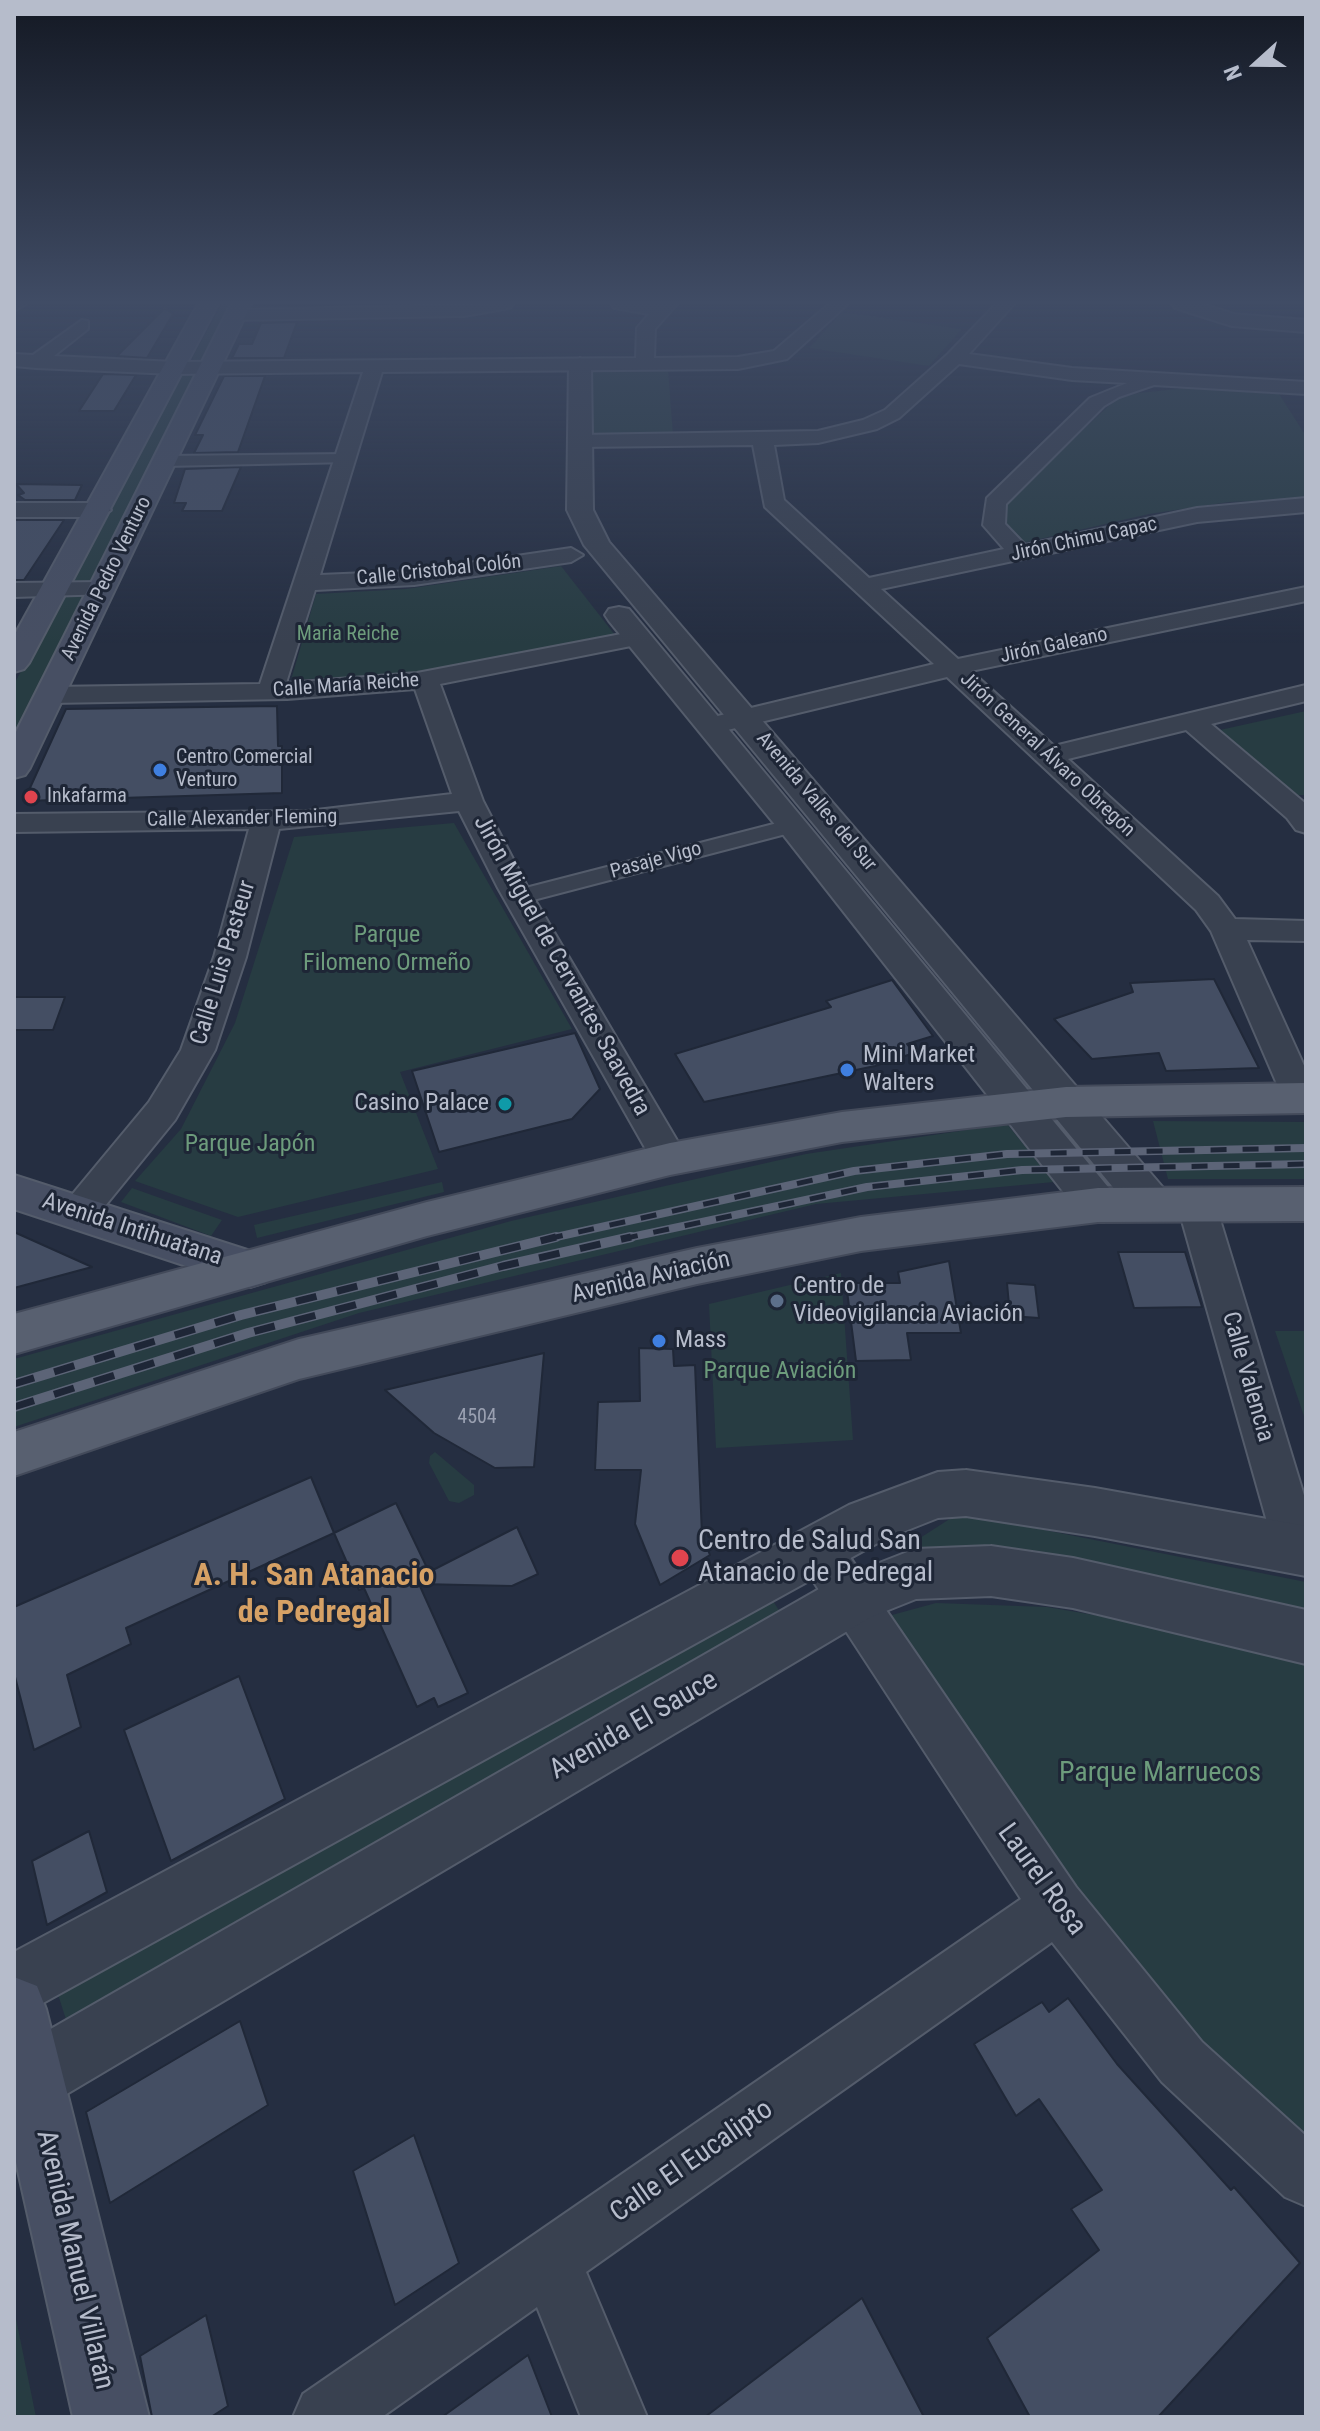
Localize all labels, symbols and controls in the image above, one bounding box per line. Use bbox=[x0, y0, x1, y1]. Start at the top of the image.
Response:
north arrow bbox=[1216, 24, 1296, 104]
text: N bbox=[1219, 62, 1247, 84]
street label: Avenida Pedro Venturo bbox=[57, 493, 157, 665]
street label: Jirón Chimu Capac bbox=[1009, 513, 1159, 567]
street label: Calle Cristobal Colón bbox=[356, 550, 522, 592]
park label: Maria Reiche bbox=[297, 623, 399, 647]
street label: Jirón Galeano bbox=[998, 623, 1110, 669]
street label: Jirón General Álvaro Obregón bbox=[954, 668, 1140, 842]
street label: Calle María Reiche bbox=[272, 669, 420, 703]
street label: Avenida Valles del Sur bbox=[751, 727, 881, 877]
place label: Centro Comercial Venturo bbox=[176, 746, 313, 793]
marker: Centro Comercial Venturo bbox=[151, 761, 169, 779]
place label: Inkafarma bbox=[47, 785, 127, 809]
marker: Inkafarma bbox=[22, 788, 40, 806]
street label: Calle Alexander Fleming bbox=[147, 805, 337, 833]
street label: Jirón Miguel de Cervantes Saavedra bbox=[466, 811, 656, 1121]
street label: Pasaje Vigo bbox=[608, 837, 704, 885]
street label: Calle Luis Pasteur bbox=[185, 877, 263, 1049]
park label: Parque Filomeno Ormeño bbox=[303, 922, 471, 978]
place label: Mini Market Walters bbox=[863, 1042, 975, 1098]
marker: Mini Market Walters bbox=[838, 1061, 856, 1079]
place label: Casino Palace bbox=[354, 1090, 489, 1118]
marker: Casino Palace bbox=[496, 1095, 514, 1113]
park label: Parque Japón bbox=[185, 1131, 315, 1159]
street label: Avenida Intihuatana bbox=[38, 1187, 226, 1273]
street label: Avenida Aviación bbox=[569, 1246, 733, 1310]
place label: Centro de Videovigilancia Aviación bbox=[793, 1273, 1023, 1329]
marker: Centro de Videovigilancia Aviación bbox=[768, 1292, 786, 1310]
street label: Calle Valencia bbox=[1215, 1309, 1279, 1445]
place label: Mass bbox=[675, 1327, 727, 1355]
marker: Mass bbox=[650, 1332, 668, 1350]
park label: Parque Aviación bbox=[704, 1358, 856, 1386]
house number: 4504 bbox=[457, 1406, 497, 1430]
place label: Centro de Salud San Atanacio de Pedregal bbox=[698, 1525, 933, 1591]
marker: Centro de Salud San Atanacio de Pedregal bbox=[669, 1547, 691, 1569]
district label: A. H. San Atanacio de Pedregal bbox=[194, 1558, 434, 1633]
street label: Avenida El Sauce bbox=[544, 1664, 724, 1788]
park label: Parque Marruecos bbox=[1059, 1757, 1261, 1791]
street label: Laurel Rosa bbox=[989, 1818, 1093, 1942]
street label: Calle El Eucalipto bbox=[604, 2094, 780, 2230]
street label: Avenida Manuel Villarán bbox=[28, 2127, 120, 2393]

